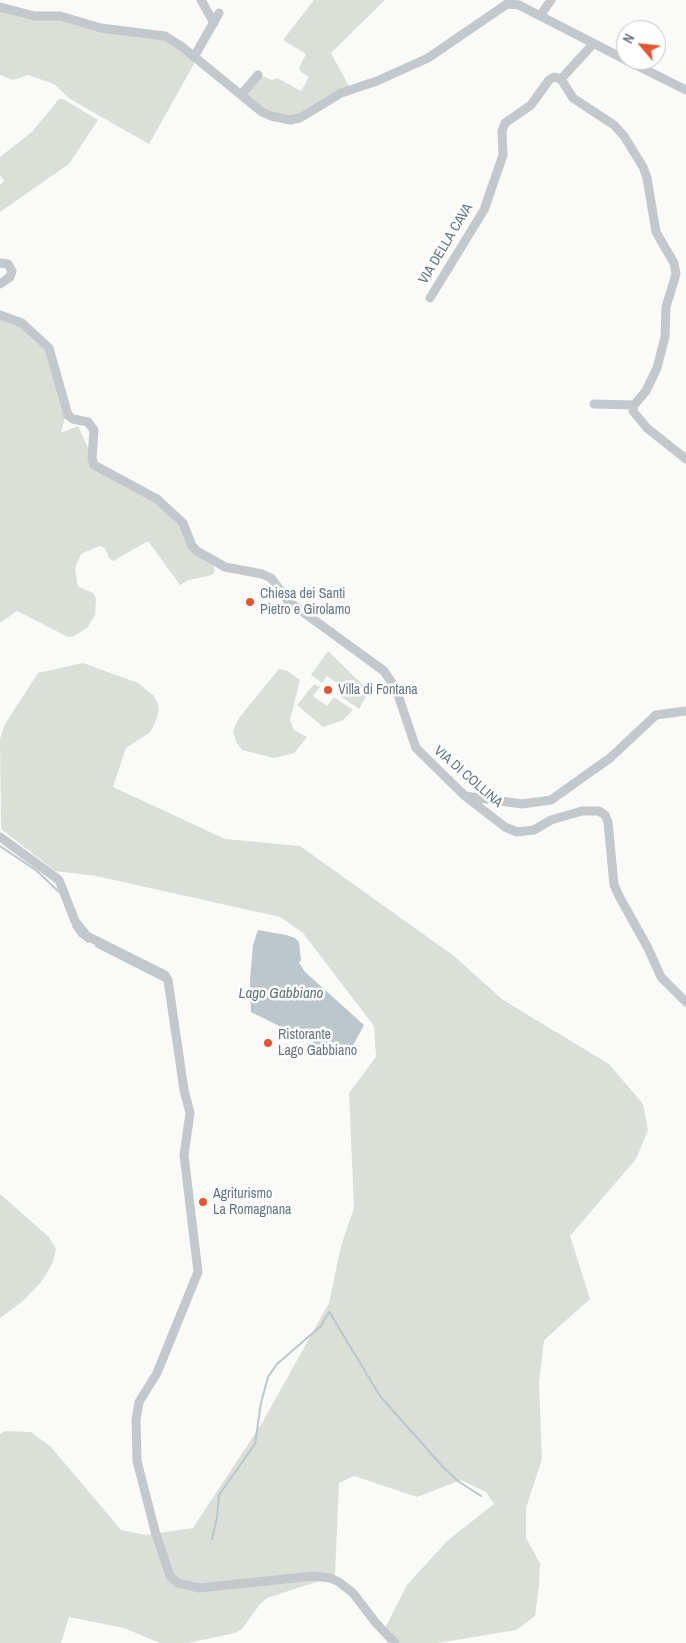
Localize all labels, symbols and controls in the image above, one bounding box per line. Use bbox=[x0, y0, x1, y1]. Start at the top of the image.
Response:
north arrow bbox=[616, 20, 666, 70]
text: N bbox=[619, 31, 639, 46]
street label: VIA DELLA CAVA bbox=[415, 201, 477, 287]
place label: Chiesa dei Santi Pietro e Girolamo bbox=[260, 586, 351, 618]
marker: Chiesa dei Santi Pietro e Girolamo bbox=[244, 596, 256, 608]
place label: Villa di Fontana bbox=[338, 682, 418, 698]
marker: Villa di Fontana bbox=[322, 684, 334, 696]
street label: VIA DI COLLINA bbox=[430, 743, 506, 811]
water label: Lago Gabbiano bbox=[239, 985, 323, 1003]
place label: Ristorante Lago Gabbiano bbox=[278, 1027, 357, 1060]
marker: Ristorante Lago Gabbiano bbox=[262, 1037, 274, 1049]
place label: Agriturismo La Romagnana bbox=[213, 1186, 291, 1218]
marker: Agriturismo La Romagnana bbox=[197, 1196, 209, 1208]

